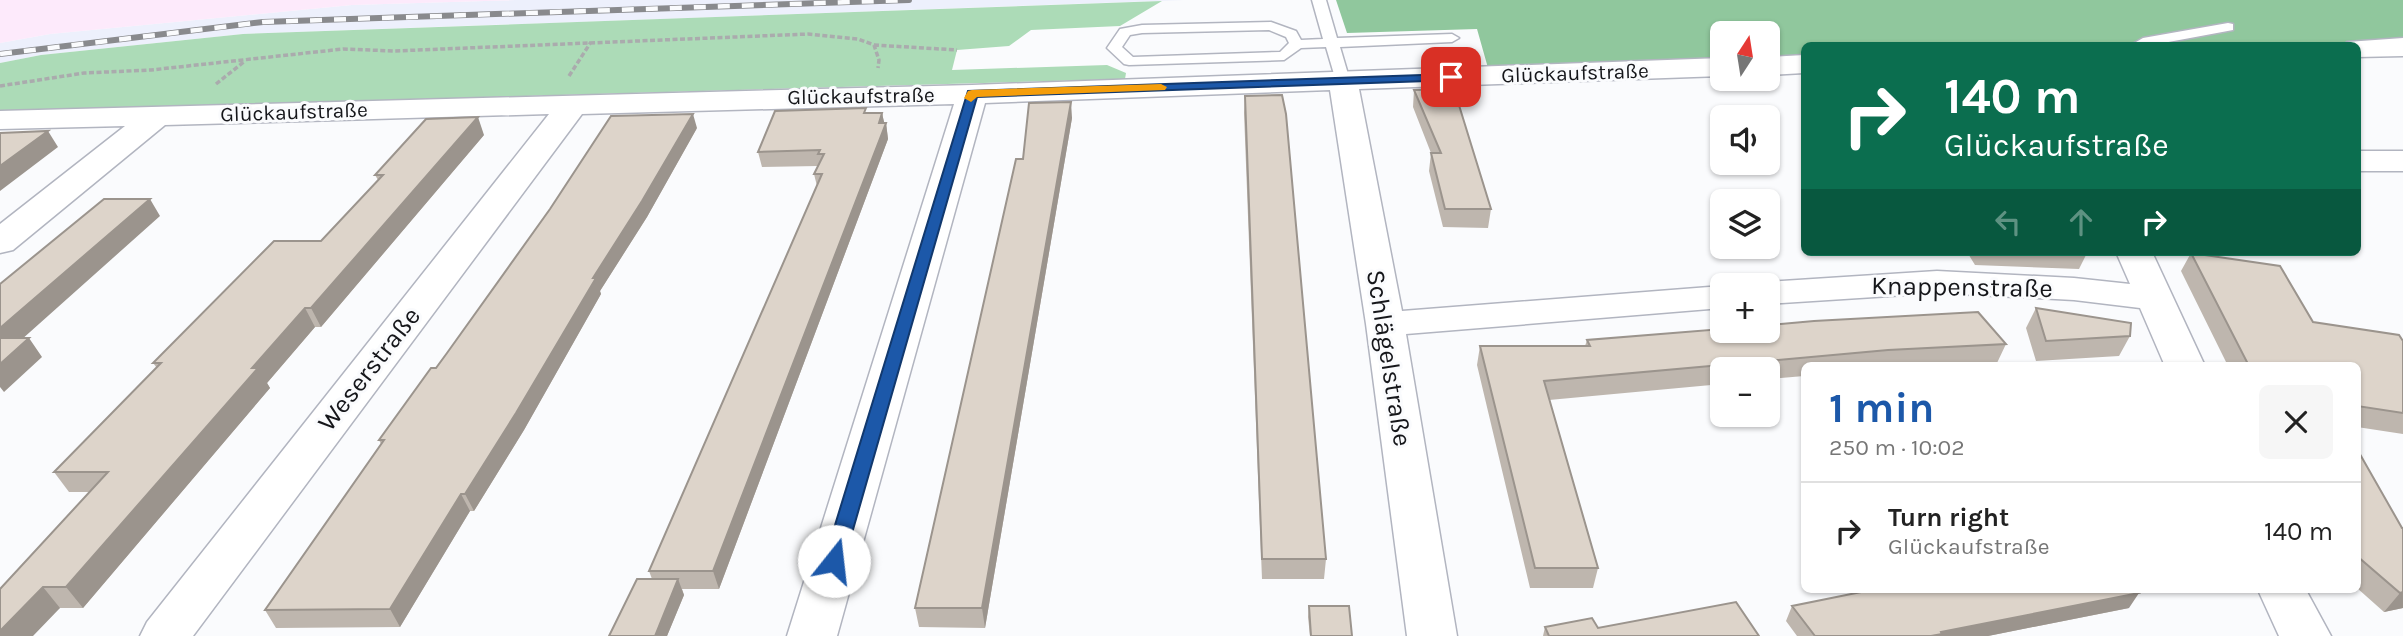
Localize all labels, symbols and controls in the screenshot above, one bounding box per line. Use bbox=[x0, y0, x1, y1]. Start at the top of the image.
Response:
north arrow bbox=[1710, 21, 1780, 91]
map controls bbox=[1710, 21, 1780, 427]
pin bbox=[1421, 47, 1481, 107]
icon: arrive bbox=[1432, 58, 1470, 96]
street label: Glückaufstraße bbox=[1501, 58, 1649, 88]
text: 140 m bbox=[1944, 68, 2081, 125]
icon: right bbox=[1829, 70, 1920, 161]
street label: Glückaufstraße bbox=[787, 83, 935, 109]
street label: Glückaufstraße bbox=[220, 97, 368, 127]
button: sound bbox=[1710, 105, 1780, 175]
text: Glückaufstraße bbox=[1944, 127, 2169, 164]
button: layers bbox=[1710, 189, 1780, 259]
icon: left bbox=[1989, 203, 2027, 241]
icon: ahead bbox=[2062, 203, 2100, 241]
icon: right bbox=[2135, 203, 2173, 241]
street label: Schlägelstraße bbox=[1360, 268, 1418, 448]
street label: Knappenstraße bbox=[1871, 270, 2053, 304]
button: + bbox=[1710, 273, 1780, 343]
street label: Weserstraße bbox=[311, 301, 427, 437]
button: − bbox=[1710, 357, 1780, 427]
text: 1 min bbox=[1829, 383, 1934, 433]
button: close bbox=[2259, 385, 2333, 459]
text: 250 m · 10:02 bbox=[1829, 434, 1965, 461]
text: Turn right bbox=[1888, 502, 2009, 533]
icon: right bbox=[1829, 512, 1867, 550]
text: 140 m bbox=[2264, 516, 2333, 547]
position arrow bbox=[797, 524, 871, 598]
text: Glückaufstraße bbox=[1888, 533, 2050, 560]

